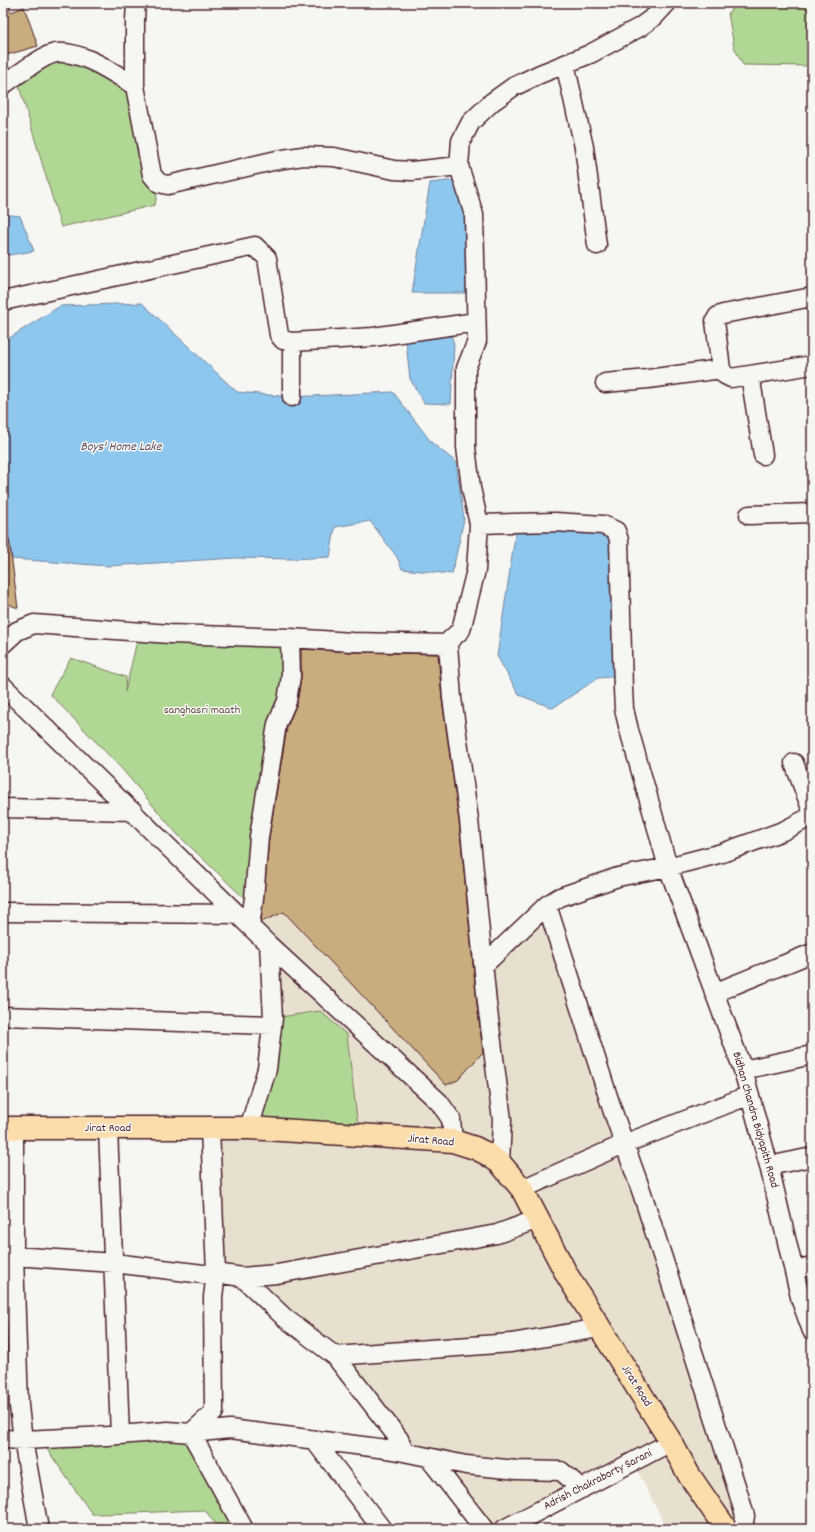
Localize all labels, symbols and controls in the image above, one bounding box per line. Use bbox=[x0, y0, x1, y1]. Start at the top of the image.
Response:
water label: Boys' Home Lake bbox=[81, 438, 163, 457]
park label: sanghasri maath bbox=[164, 702, 240, 719]
street label: Bidhan Chandra Bidyapith Road bbox=[727, 1050, 783, 1190]
street label: Jirat Road bbox=[85, 1120, 131, 1137]
street label: Jirat Road bbox=[407, 1131, 455, 1151]
street label: Jirat Road bbox=[617, 1362, 655, 1410]
street label: Adrish Chakraborty Sarani bbox=[541, 1445, 655, 1515]

